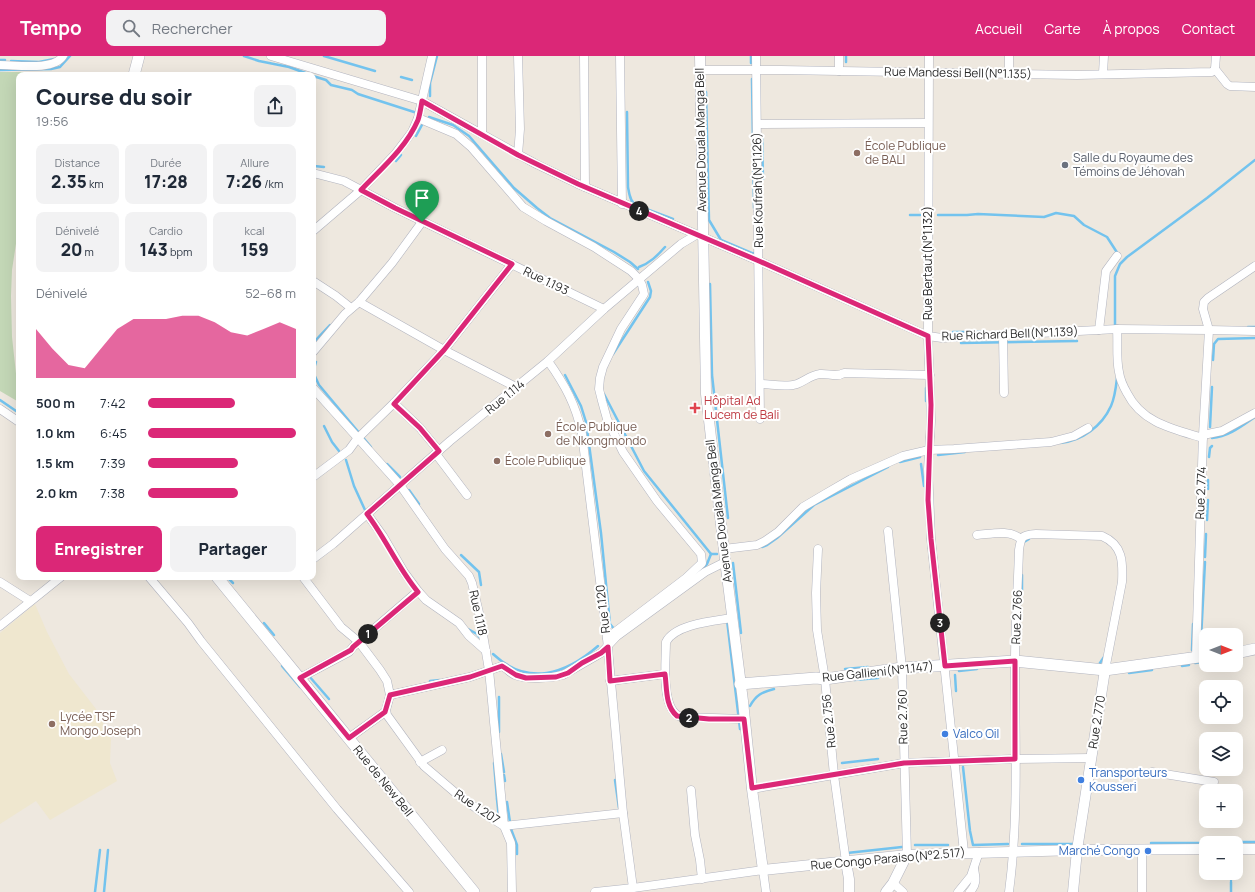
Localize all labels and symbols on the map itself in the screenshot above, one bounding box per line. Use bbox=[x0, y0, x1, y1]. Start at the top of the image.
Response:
street label: Rue Mandessi Bell(N°1.135) bbox=[884, 63, 1032, 82]
street label: Avenue Douala Manga Bell bbox=[691, 68, 710, 212]
street label: Rue Koufrah(N°1.126) bbox=[748, 132, 767, 248]
place label: École Publique de BALI bbox=[865, 137, 946, 168]
marker: École Publique de BALI bbox=[852, 148, 862, 158]
place label: Salle du Royaume des Témoins de Jéhovah bbox=[1073, 149, 1193, 180]
marker: Salle du Royaume des Témoins de Jéhovah bbox=[1060, 160, 1070, 170]
pin bbox=[405, 181, 439, 222]
pin: 4 bbox=[629, 201, 649, 221]
street label: Rue Bertaut(N°1.132) bbox=[919, 206, 936, 320]
street label: Rue 1.193 bbox=[521, 262, 572, 299]
street label: Rue Richard Bell(N°1.139) bbox=[941, 323, 1079, 344]
street label: Rue 1.114 bbox=[481, 375, 528, 418]
place label: Hôpital Ad Lucem de Bali bbox=[704, 392, 779, 423]
marker: Hôpital Ad Lucem de Bali bbox=[689, 402, 701, 414]
place label: École Publique de Nkongmondo bbox=[556, 418, 646, 449]
marker: École Publique de Nkongmondo bbox=[543, 429, 553, 439]
street label: Avenue Douala Manga Bell bbox=[701, 438, 736, 584]
place label: École Publique bbox=[505, 452, 586, 469]
marker: École Publique bbox=[492, 456, 502, 466]
street label: Rue 2.774 bbox=[1191, 466, 1210, 520]
street label: Rue 1.120 bbox=[591, 584, 614, 634]
street label: Rue 1.118 bbox=[465, 589, 492, 637]
street label: Rue 2.766 bbox=[1007, 589, 1026, 645]
pin: 3 bbox=[930, 613, 950, 633]
pin: 1 bbox=[358, 624, 378, 644]
north arrow bbox=[1199, 628, 1243, 672]
street label: Rue Gallieni(N°1.147) bbox=[821, 657, 934, 686]
street label: Rue 2.760 bbox=[894, 689, 911, 745]
street label: Rue 2.756 bbox=[817, 693, 840, 749]
street label: Rue 2.770 bbox=[1084, 694, 1109, 750]
place label: Lycée TSF Mongo Joseph bbox=[60, 708, 141, 739]
pin: 2 bbox=[679, 708, 699, 728]
marker: Lycée TSF Mongo Joseph bbox=[47, 719, 57, 729]
place label: Valco Oil bbox=[953, 725, 999, 742]
marker: Valco Oil bbox=[940, 729, 950, 739]
street label: Rue de New Bell bbox=[349, 741, 417, 820]
place label: Transporteurs Kousseri bbox=[1089, 764, 1167, 795]
marker: Transporteurs Kousseri bbox=[1076, 775, 1086, 785]
street label: Rue 1.207 bbox=[451, 785, 503, 828]
place label: Marché Congo bbox=[1059, 842, 1140, 859]
street label: Rue Congo Paraiso(N°2.517) bbox=[810, 843, 966, 874]
marker: Marché Congo bbox=[1143, 846, 1153, 856]

